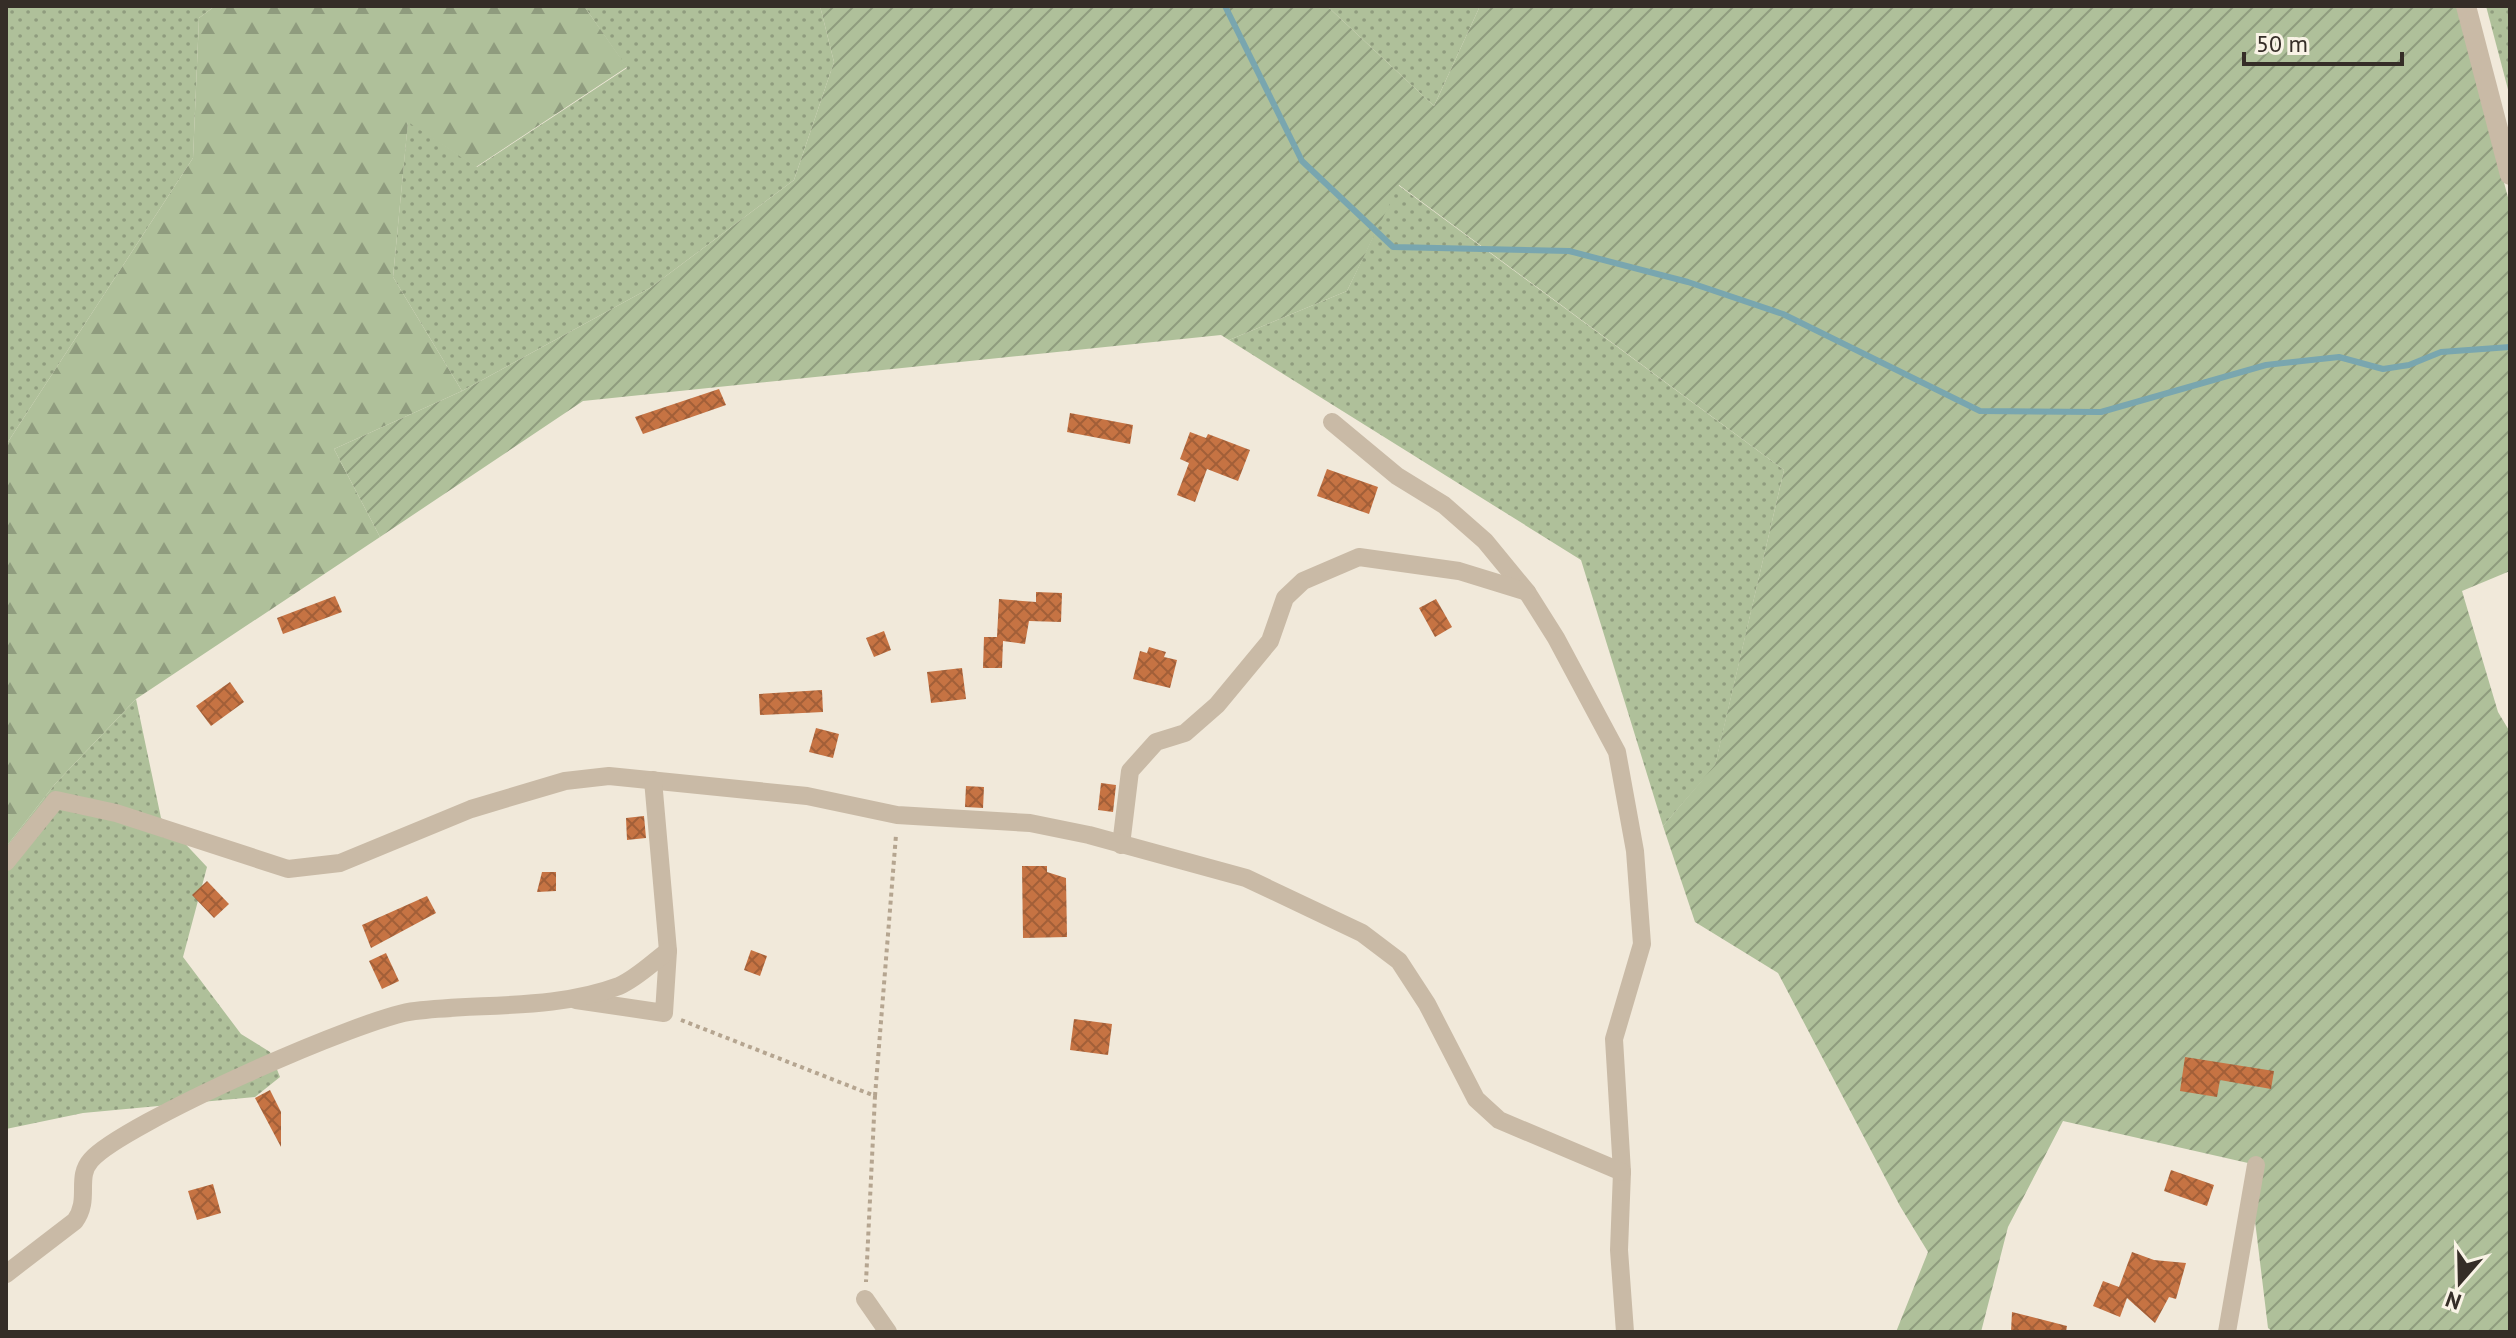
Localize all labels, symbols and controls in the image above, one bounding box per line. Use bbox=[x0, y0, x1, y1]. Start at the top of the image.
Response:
scale bar bbox=[2244, 16, 2402, 66]
text: 50 m bbox=[2256, 28, 2308, 59]
north arrow bbox=[2420, 1242, 2500, 1322]
text: N bbox=[2442, 1285, 2465, 1316]

